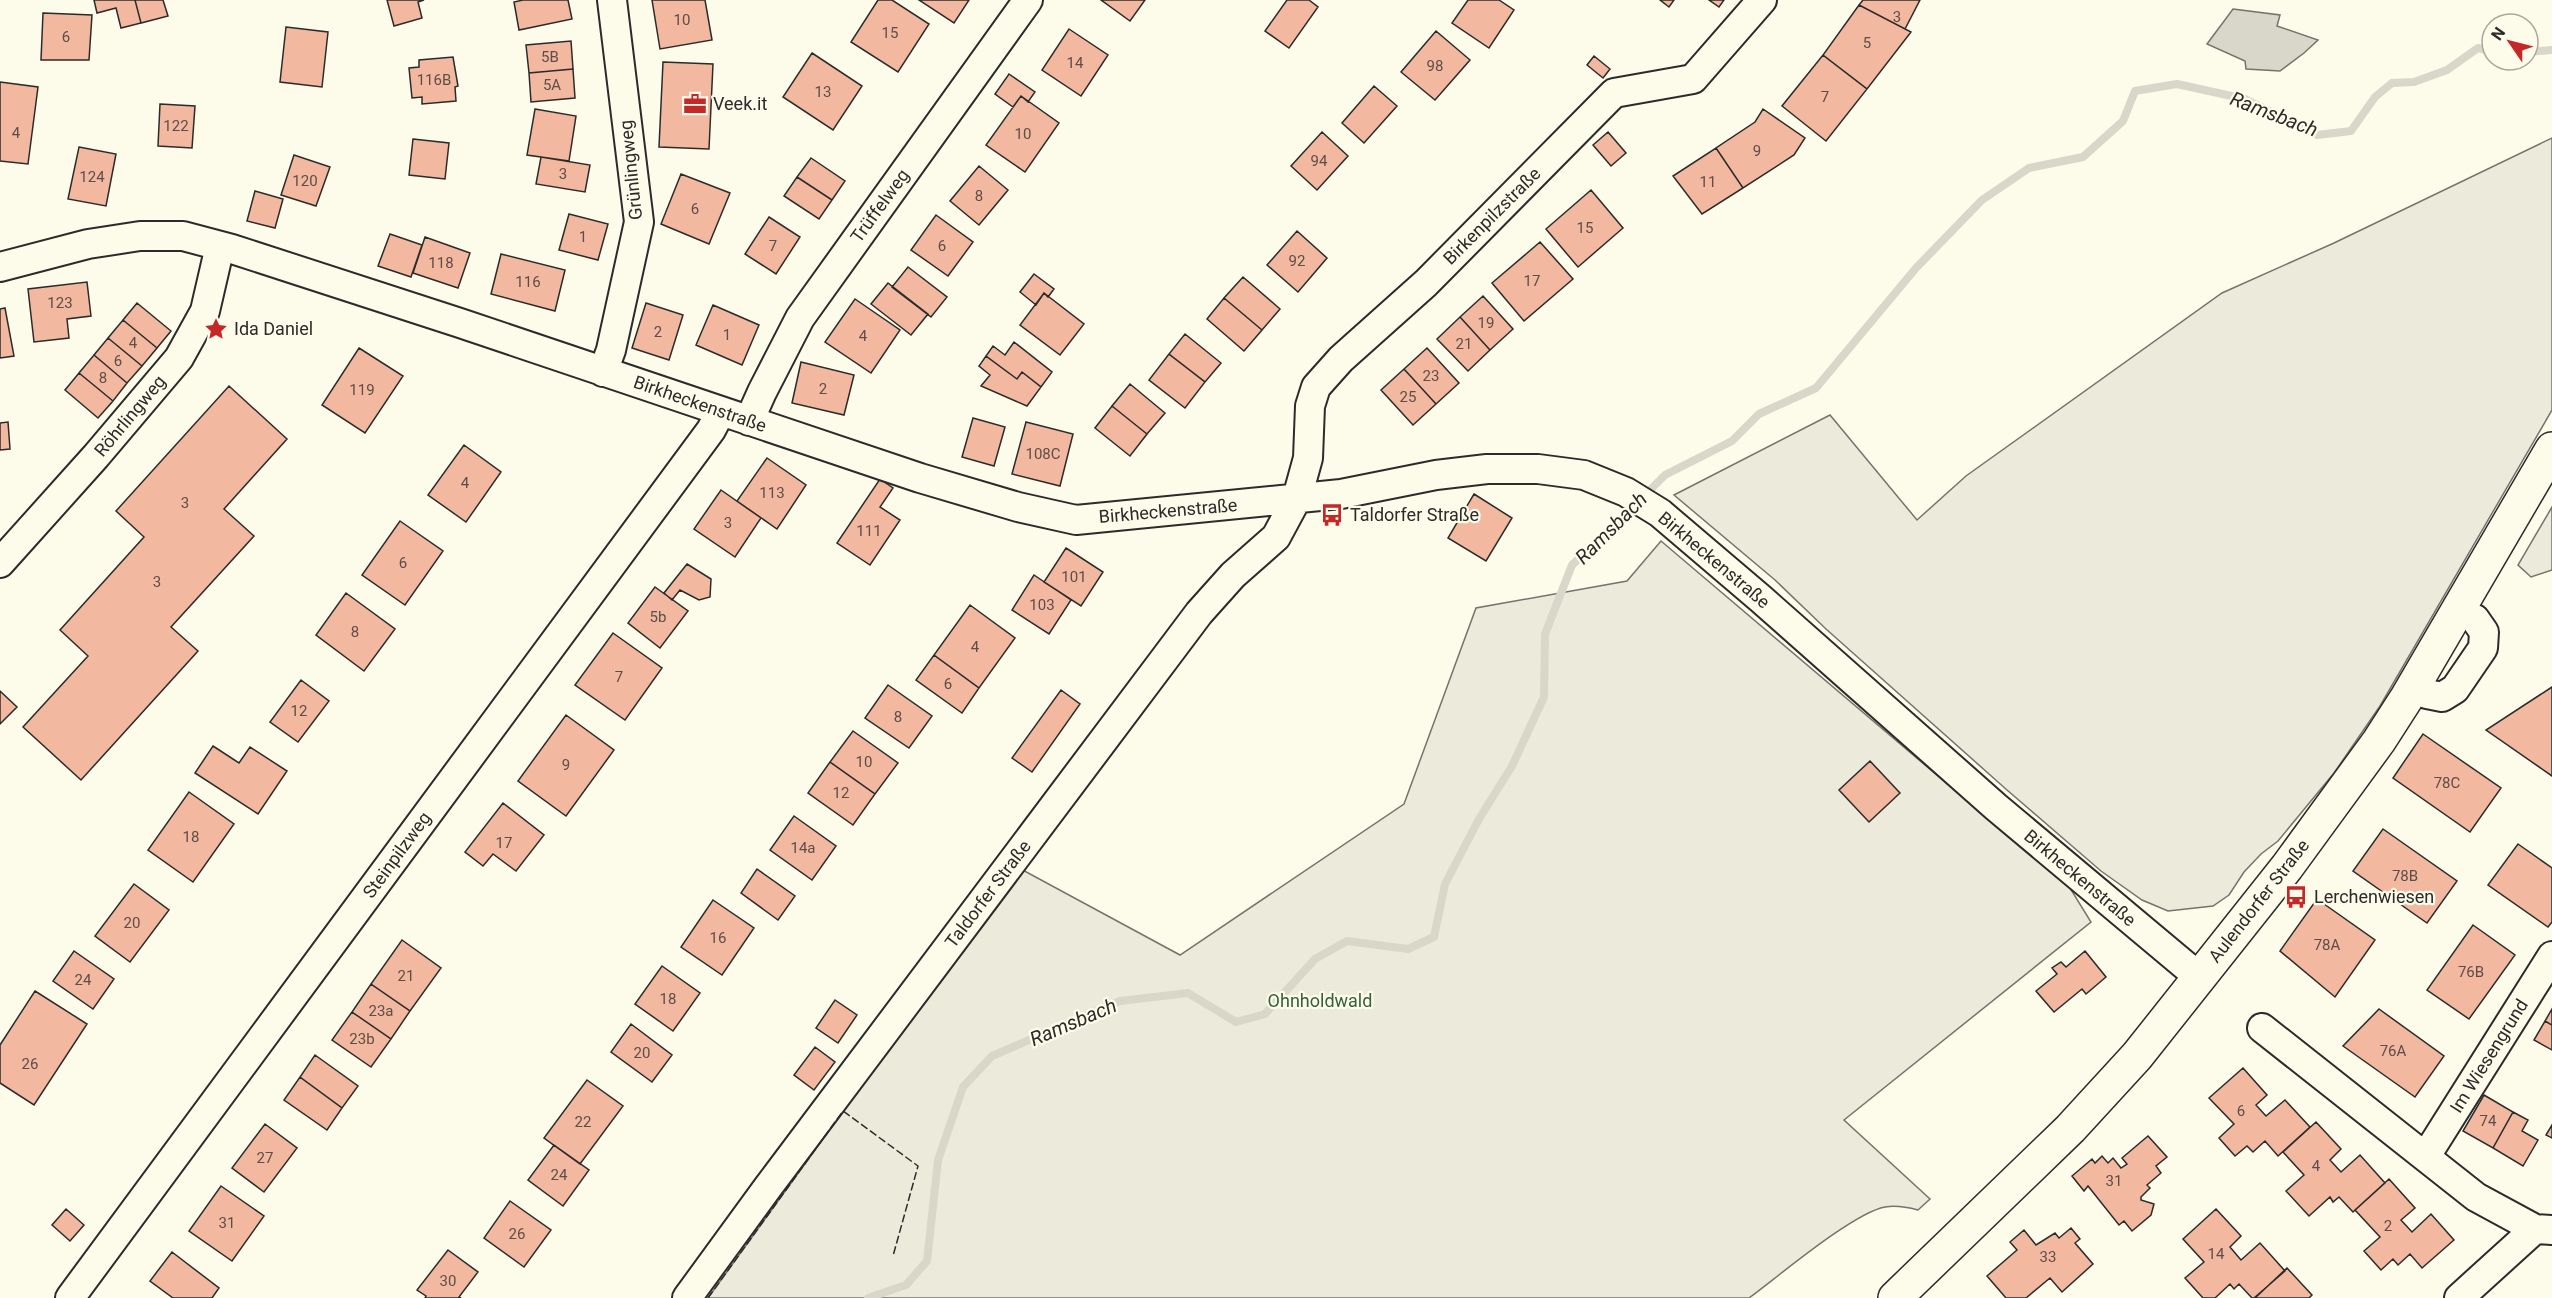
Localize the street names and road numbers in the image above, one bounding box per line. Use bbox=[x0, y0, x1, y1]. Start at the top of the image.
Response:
street label: Grünlingweg bbox=[615, 119, 646, 221]
street label: Birkenpilzstraße bbox=[1439, 163, 1545, 269]
street label: Trüffelweg bbox=[846, 165, 913, 246]
street label: Röhrlingweg bbox=[90, 371, 170, 460]
street label: Birkheckenstraße bbox=[631, 371, 769, 436]
street label: Birkheckenstraße bbox=[1098, 494, 1238, 527]
street label: Birkheckenstraße bbox=[1654, 507, 1774, 612]
street label: Steinpilzweg bbox=[358, 808, 435, 902]
street label: Birkheckenstraße bbox=[2020, 825, 2140, 930]
street label: Aulendorfer Straße bbox=[2204, 835, 2313, 966]
street label: Taldorfer Straße bbox=[940, 836, 1035, 952]
street label: Im Wiesengrund bbox=[2445, 995, 2532, 1116]

